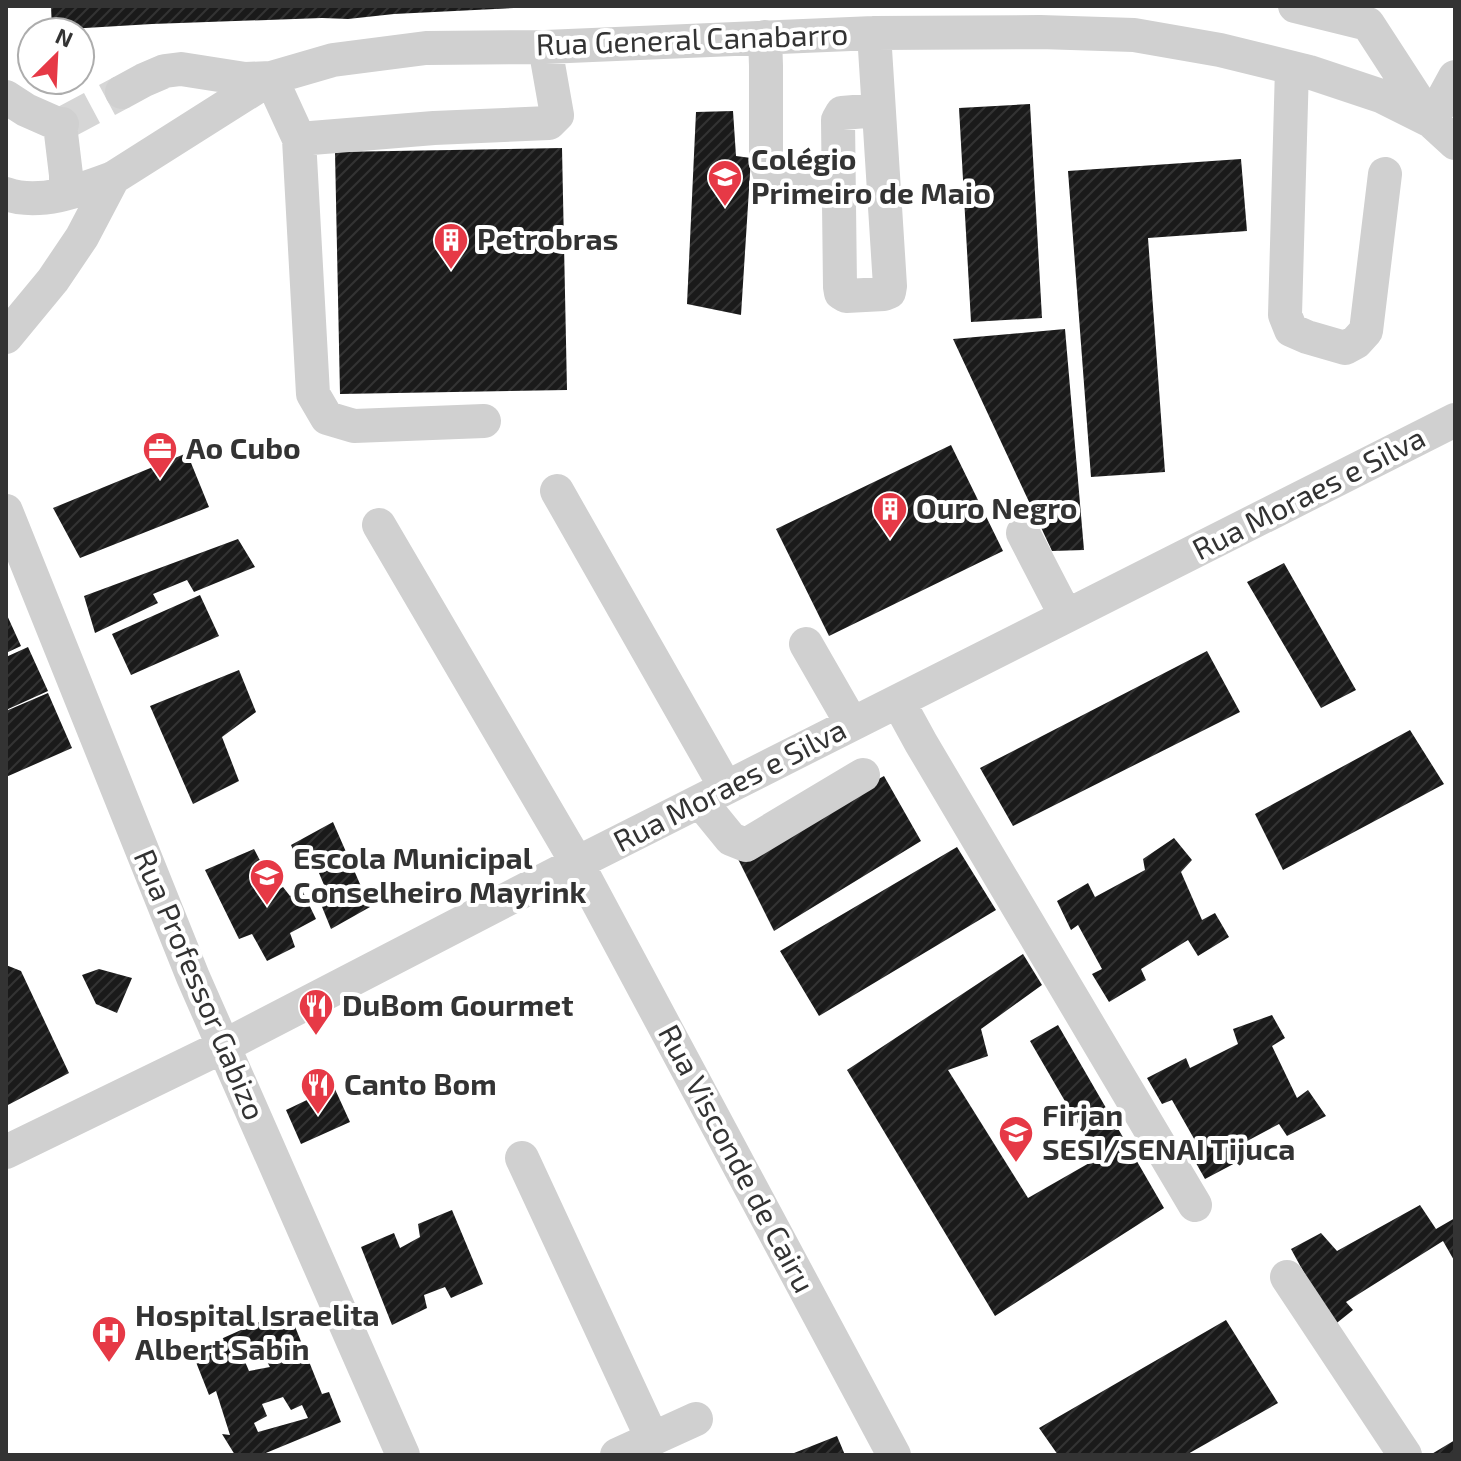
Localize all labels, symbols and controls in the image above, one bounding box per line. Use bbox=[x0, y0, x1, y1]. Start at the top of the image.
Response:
street label: Rua General Canabarro bbox=[535, 15, 849, 61]
north arrow bbox=[16, 16, 96, 96]
text: N bbox=[52, 22, 77, 52]
place label: Colégio Primeiro de Maio bbox=[751, 140, 991, 210]
school or university icon: Colégio Primeiro de Maio bbox=[706, 158, 744, 208]
place label: Petrobras bbox=[477, 220, 619, 256]
building icon: Petrobras bbox=[432, 221, 470, 271]
street label: Rua Moraes e Silva bbox=[1186, 418, 1430, 566]
place label: Ao Cubo bbox=[186, 429, 301, 465]
office icon: Ao Cubo bbox=[141, 430, 179, 480]
place label: Ouro Negro bbox=[916, 489, 1077, 525]
building icon: Ouro Negro bbox=[871, 490, 909, 540]
street label: Rua Moraes e Silva bbox=[607, 710, 851, 858]
place label: Escola Municipal Conselheiro Mayrink bbox=[293, 839, 587, 910]
street label: Rua Professor Gabizo bbox=[128, 844, 274, 1125]
school or university icon: Escola Municipal Conselheiro Mayrink bbox=[248, 857, 286, 907]
place label: DuBom Gourmet bbox=[342, 986, 573, 1022]
restaurant icon: DuBom Gourmet bbox=[297, 987, 335, 1037]
street label: Rua Visconde de Cairu bbox=[652, 1018, 824, 1298]
place label: Canto Bom bbox=[344, 1065, 497, 1101]
restaurant icon: Canto Bom bbox=[299, 1066, 337, 1116]
place label: Firjan SESI/SENAI Tijuca bbox=[1042, 1096, 1295, 1166]
school or university icon: Firjan SESI/SENAI Tijuca bbox=[997, 1114, 1035, 1164]
place label: Hospital Israelita Albert Sabin bbox=[135, 1296, 380, 1366]
hospital icon: Hospital Israelita Albert Sabin bbox=[90, 1314, 128, 1364]

